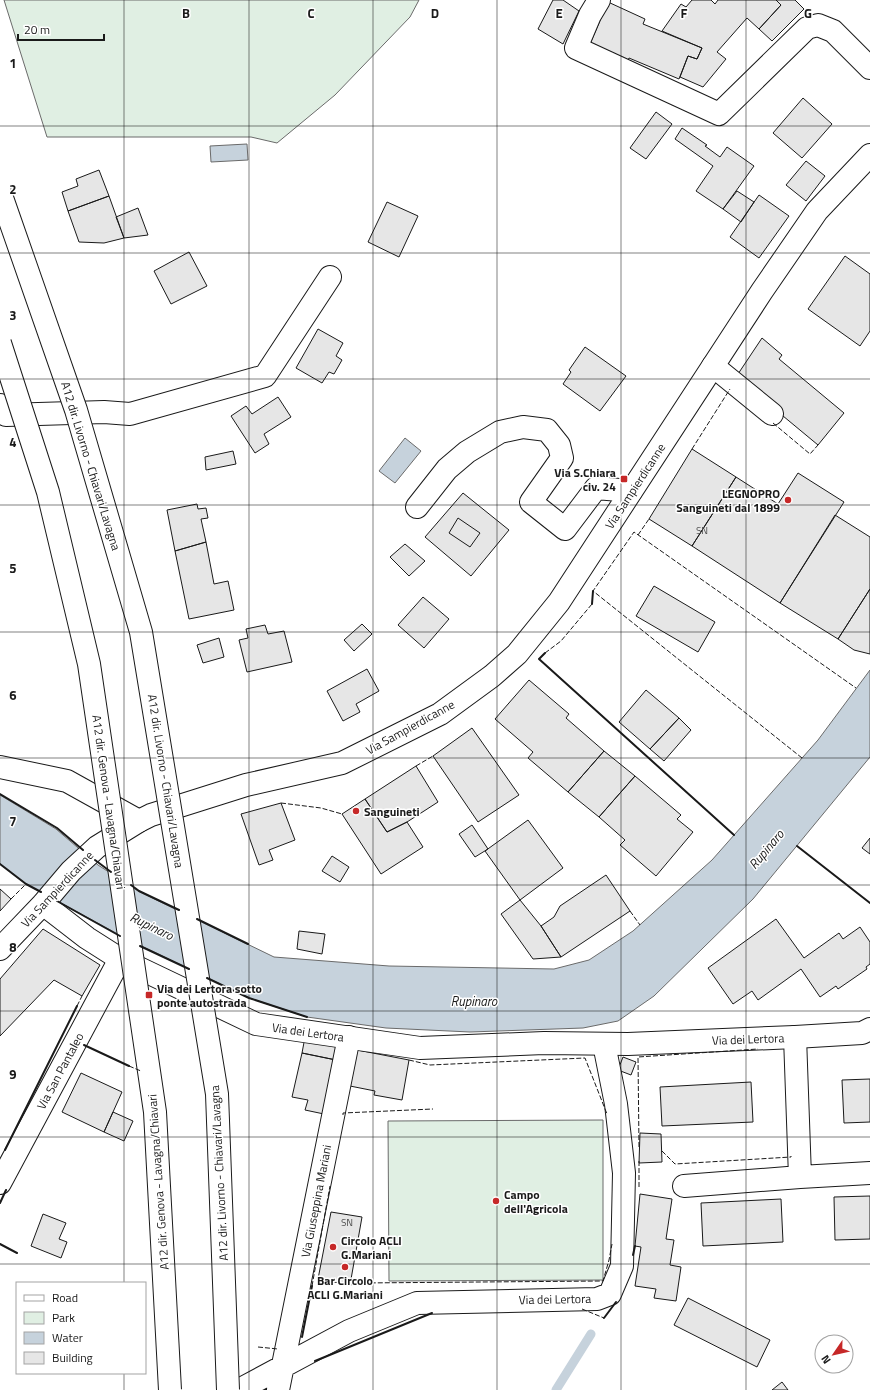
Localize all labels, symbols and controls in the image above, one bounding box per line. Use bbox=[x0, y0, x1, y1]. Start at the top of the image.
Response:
text: B bbox=[182, 3, 190, 23]
text: C bbox=[307, 3, 315, 23]
text: D bbox=[431, 3, 439, 23]
text: E bbox=[555, 3, 563, 23]
text: F bbox=[681, 3, 688, 23]
text: G bbox=[804, 3, 812, 23]
scale bar bbox=[18, 16, 104, 42]
text: 20 m bbox=[24, 20, 50, 39]
text: 1 bbox=[9, 53, 17, 73]
text: 2 bbox=[9, 179, 17, 199]
text: 3 bbox=[9, 305, 17, 325]
street label: A12 dir. Livorno - Chiavari/Lavagna bbox=[56, 379, 126, 553]
text: 4 bbox=[9, 432, 17, 452]
street label: Via Sampierdicanne bbox=[600, 439, 670, 533]
place label: Via S.Chiara civ. 24 bbox=[554, 463, 616, 496]
marker: Via S.Chiara civ. 24 bbox=[619, 474, 629, 484]
place label: LEGNOPRO Sanguineti dal 1899 bbox=[676, 484, 780, 517]
marker: LEGNOPRO Sanguineti dal 1899 bbox=[783, 495, 793, 505]
house number: SN bbox=[696, 523, 708, 538]
text: 5 bbox=[9, 558, 17, 578]
text: 6 bbox=[9, 685, 17, 705]
street label: A12 dir. Livorno - Chiavari/Lavagna bbox=[143, 693, 189, 869]
street label: Via Sampierdicanne bbox=[362, 695, 458, 759]
street label: A12 dir. Genova - Lavagna/Chiavari bbox=[87, 713, 131, 891]
place label: Sanguineti bbox=[364, 802, 420, 821]
marker: Sanguineti bbox=[351, 806, 361, 816]
text: 7 bbox=[9, 811, 17, 831]
water label: Rupinaro bbox=[743, 824, 789, 873]
street label: Via Sampierdicanne bbox=[16, 846, 98, 932]
water label: Rupinaro bbox=[127, 907, 178, 945]
text: 8 bbox=[9, 937, 17, 957]
place label: Via dei Lertora sotto ponte autostrada bbox=[157, 979, 262, 1012]
marker: Via dei Lertora sotto ponte autostrada bbox=[144, 990, 154, 1000]
water label: Rupinaro bbox=[451, 991, 498, 1011]
street label: Via dei Lertora bbox=[271, 1018, 345, 1046]
street label: Via dei Lertora bbox=[711, 1028, 785, 1050]
street label: Via San Pantaleo bbox=[32, 1029, 88, 1113]
text: 9 bbox=[9, 1064, 17, 1084]
street label: A12 dir. Livorno - Chiavari/Lavagna bbox=[205, 1085, 233, 1261]
street label: A12 dir. Genova - Lavagna/Chiavari bbox=[142, 1093, 174, 1271]
street label: Via Giuseppina Mariani bbox=[296, 1143, 336, 1259]
place label: Campo dell'Agricola bbox=[504, 1185, 568, 1218]
marker: Campo dell'Agricola bbox=[491, 1196, 501, 1206]
house number: SN bbox=[341, 1215, 353, 1230]
place label: Circolo ACLI G.Mariani bbox=[341, 1231, 402, 1264]
marker: Circolo ACLI G.Mariani bbox=[328, 1242, 338, 1252]
marker: Bar Circolo ACLI G.Mariani bbox=[340, 1262, 350, 1272]
place label: Bar Circolo ACLI G.Mariani bbox=[307, 1271, 383, 1304]
legend bbox=[16, 1282, 146, 1374]
text: Road bbox=[52, 1288, 78, 1307]
street label: Via dei Lertora bbox=[519, 1289, 591, 1309]
text: Park bbox=[52, 1308, 75, 1327]
text: Water bbox=[52, 1328, 83, 1347]
north arrow bbox=[814, 1334, 854, 1374]
text: Building bbox=[52, 1348, 93, 1367]
text: N bbox=[817, 1352, 834, 1367]

